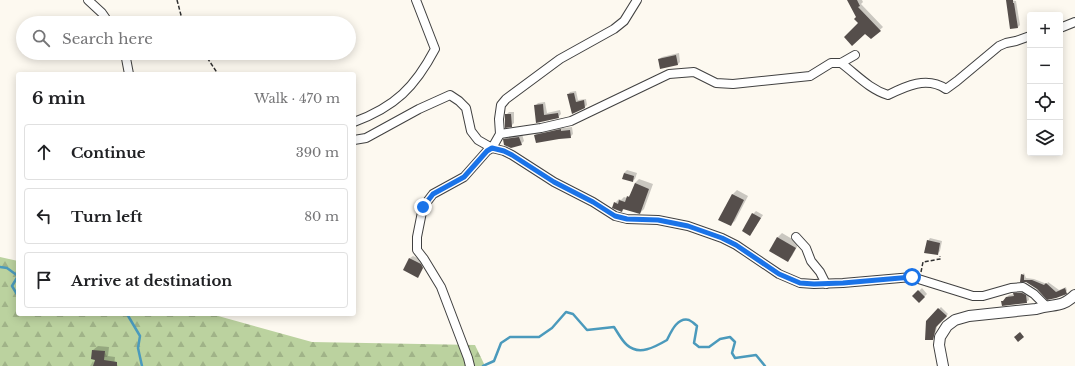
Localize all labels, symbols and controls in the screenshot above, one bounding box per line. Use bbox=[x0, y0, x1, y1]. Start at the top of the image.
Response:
map controls bbox=[1027, 12, 1063, 156]
button: + bbox=[1027, 12, 1063, 48]
search box bbox=[16, 16, 356, 60]
icon: search bbox=[30, 27, 52, 49]
text: Search here bbox=[62, 29, 153, 48]
button: − bbox=[1027, 48, 1063, 84]
button: locate bbox=[1027, 84, 1063, 120]
text: 6 min bbox=[32, 88, 85, 109]
text: Walk · 470 m bbox=[254, 90, 340, 107]
button: layers bbox=[1027, 120, 1063, 156]
icon: ahead bbox=[33, 141, 55, 163]
text: Continue bbox=[71, 143, 146, 162]
text: 390 m bbox=[296, 144, 339, 161]
route end bbox=[414, 198, 432, 216]
icon: left bbox=[33, 205, 55, 227]
text: Turn left bbox=[71, 207, 142, 226]
text: 80 m bbox=[304, 208, 339, 225]
route start bbox=[903, 268, 921, 286]
icon: arrive bbox=[33, 269, 55, 291]
text: Arrive at destination bbox=[71, 271, 232, 290]

